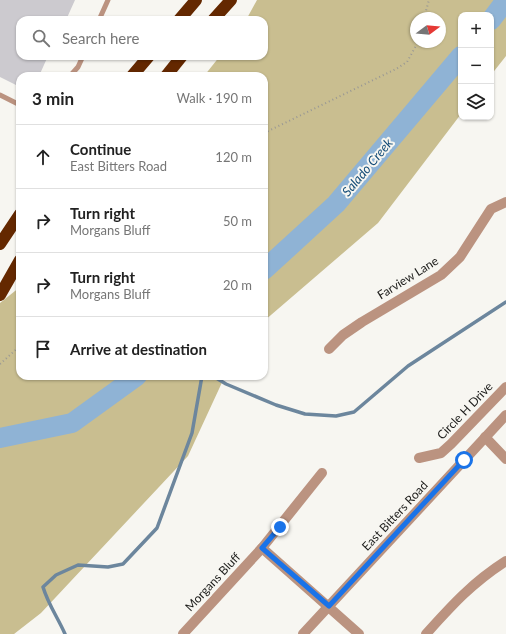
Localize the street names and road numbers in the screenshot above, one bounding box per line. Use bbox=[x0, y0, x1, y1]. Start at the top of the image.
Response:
street label: Farview Lane bbox=[374, 253, 441, 302]
street label: Circle H Drive bbox=[434, 379, 496, 442]
street label: East Bitters Road bbox=[359, 478, 431, 554]
street label: Morgans Bluff bbox=[182, 549, 243, 614]

